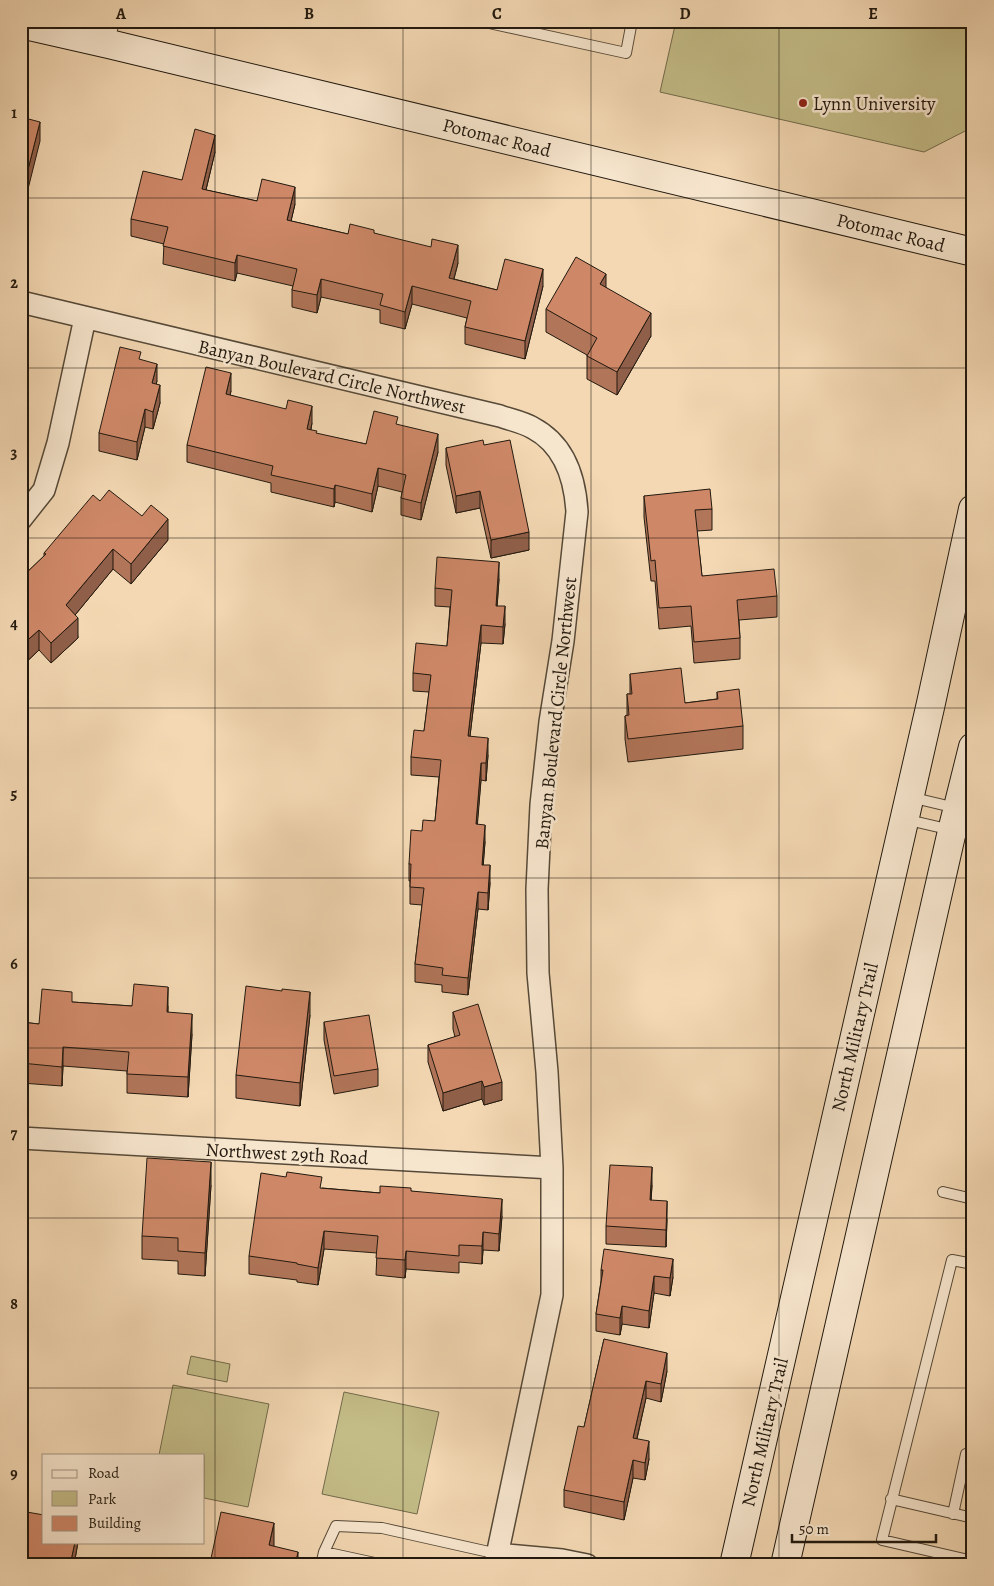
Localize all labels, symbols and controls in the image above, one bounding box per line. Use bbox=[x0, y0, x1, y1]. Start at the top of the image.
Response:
text: A bbox=[115, 3, 127, 25]
text: B bbox=[304, 3, 314, 25]
text: C bbox=[492, 3, 502, 25]
text: D bbox=[679, 3, 691, 25]
text: E bbox=[868, 3, 878, 25]
place label: Lynn University bbox=[813, 91, 936, 117]
marker: Lynn University bbox=[797, 97, 809, 109]
text: 1 bbox=[11, 102, 17, 124]
street label: Potomac Road bbox=[440, 112, 554, 164]
street label: Potomac Road bbox=[834, 207, 948, 259]
text: 2 bbox=[10, 272, 18, 294]
street label: Banyan Boulevard Circle Northwest bbox=[195, 333, 468, 420]
text: 3 bbox=[11, 442, 18, 464]
street label: Banyan Boulevard Circle Northwest bbox=[529, 575, 583, 851]
text: 4 bbox=[10, 613, 18, 635]
text: 5 bbox=[11, 783, 18, 805]
text: 6 bbox=[10, 953, 18, 975]
street label: North Military Trail bbox=[825, 960, 885, 1114]
text: 7 bbox=[11, 1123, 18, 1145]
street label: Northwest 29th Road bbox=[205, 1137, 370, 1171]
text: 8 bbox=[10, 1293, 18, 1315]
street label: North Military Trail bbox=[735, 1355, 795, 1509]
legend bbox=[42, 1454, 205, 1544]
text: 9 bbox=[10, 1463, 18, 1485]
text: Road bbox=[88, 1463, 120, 1483]
text: Park bbox=[88, 1489, 117, 1509]
scale bar bbox=[792, 1511, 935, 1543]
text: Building bbox=[88, 1513, 141, 1533]
text: 50 m bbox=[799, 1519, 829, 1539]

